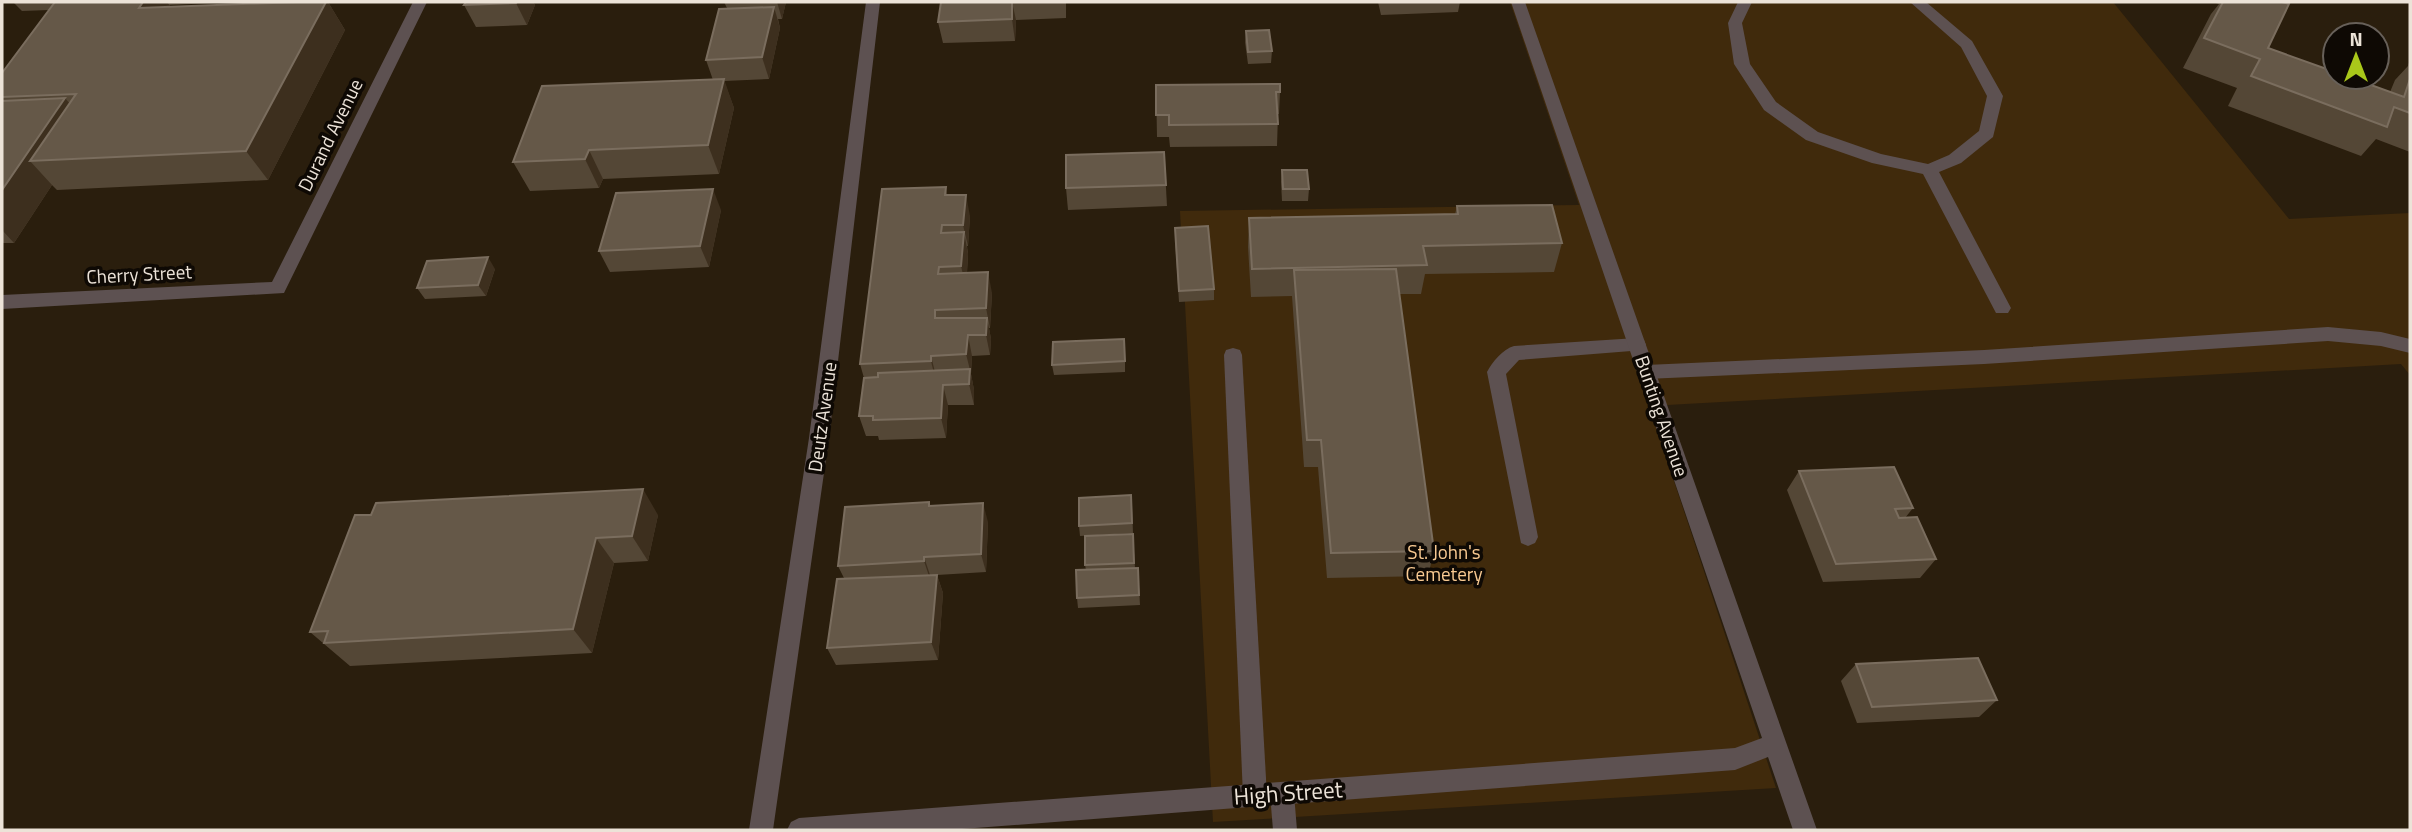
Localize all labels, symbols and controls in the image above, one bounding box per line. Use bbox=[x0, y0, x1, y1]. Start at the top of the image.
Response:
north arrow bbox=[2321, 21, 2391, 91]
text: N bbox=[2349, 24, 2363, 53]
street label: Durand Avenue bbox=[290, 73, 369, 196]
street label: Cherry Street bbox=[85, 256, 193, 291]
street label: Bunting Avenue bbox=[1628, 351, 1697, 480]
street label: Deutz Avenue bbox=[799, 360, 844, 474]
park label: St. John's Cemetery bbox=[1405, 537, 1483, 588]
street label: High Street bbox=[1232, 771, 1344, 814]

